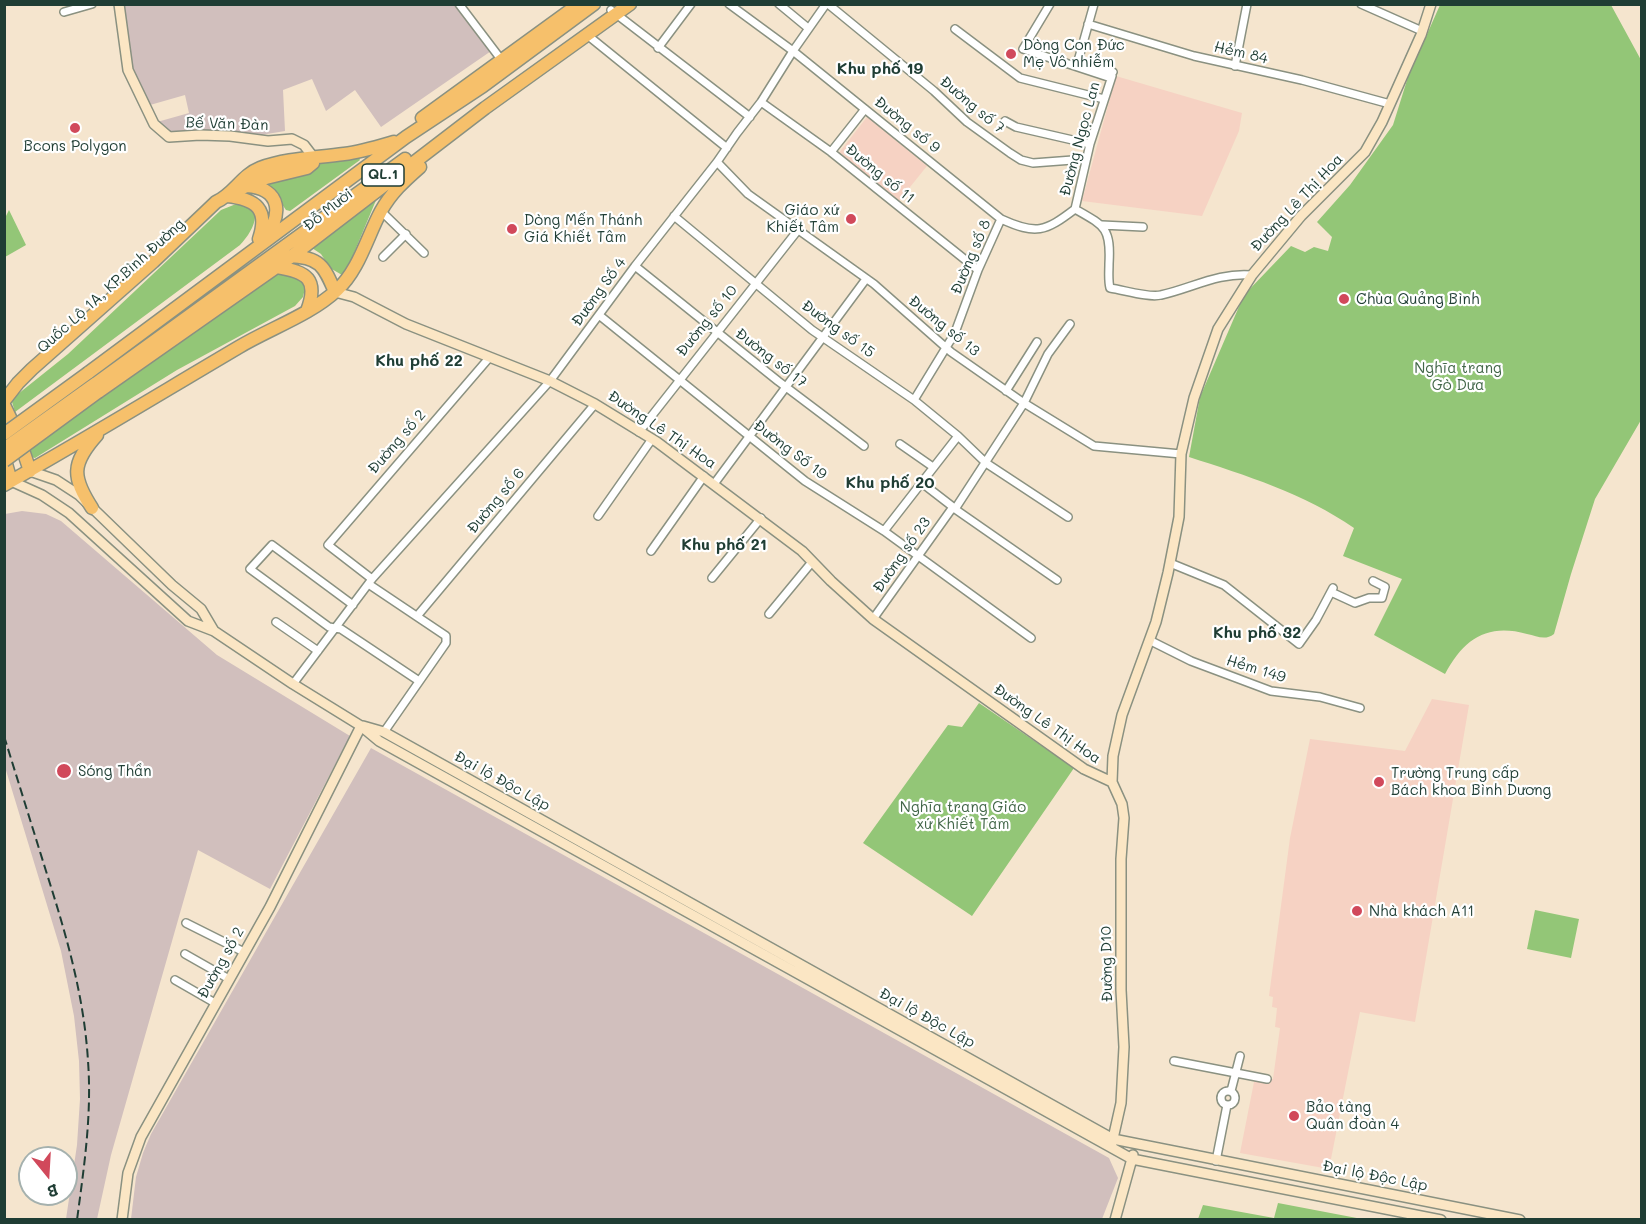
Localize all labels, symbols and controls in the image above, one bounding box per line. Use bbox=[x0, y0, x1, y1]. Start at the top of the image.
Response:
place label: Dòng Con Đức Mẹ Vô nhiễm bbox=[1023, 36, 1125, 71]
street label: Hẻm 84 bbox=[1212, 38, 1270, 68]
marker: Dòng Con Đức Mẹ Vô nhiễm bbox=[1004, 47, 1018, 61]
district label: Khu phố 19 bbox=[837, 59, 923, 79]
street label: Đường số 7 bbox=[936, 73, 1008, 137]
street label: Đường Ngọc Lan bbox=[1056, 80, 1104, 198]
street label: Đường số 9 bbox=[870, 93, 944, 157]
street label: Bế Văn Đàn bbox=[185, 114, 269, 134]
marker: Bcons Polygon bbox=[68, 121, 82, 135]
place label: Bcons Polygon bbox=[24, 137, 126, 155]
street label: Đường số 11 bbox=[842, 141, 918, 207]
street label: Đường Lê Thị Hoa bbox=[1247, 150, 1347, 256]
road number: QL.1 bbox=[362, 164, 404, 186]
street label: Đỗ Mười bbox=[300, 185, 356, 235]
place label: Giáo xứ Khiết Tâm bbox=[767, 201, 839, 236]
place label: Dòng Mến Thánh Giá Khiết Tâm bbox=[524, 211, 642, 246]
marker: Giáo xứ Khiết Tâm bbox=[844, 212, 858, 226]
street label: Quốc Lộ 1A, KP.Bình Đường bbox=[34, 215, 188, 357]
street label: Đường số 8 bbox=[947, 217, 995, 297]
marker: Dòng Mến Thánh Giá Khiết Tâm bbox=[505, 222, 519, 236]
street label: Đường Số 4 bbox=[568, 254, 630, 330]
street label: Đường số 10 bbox=[673, 282, 741, 360]
place label: Chùa Quảng Bình bbox=[1356, 290, 1479, 308]
street label: Đường số 13 bbox=[905, 292, 983, 360]
marker: Chùa Quảng Bình bbox=[1337, 292, 1351, 306]
street label: Đường số 15 bbox=[798, 296, 878, 362]
street label: Đường số 17 bbox=[732, 325, 810, 391]
district label: Khu phố 22 bbox=[375, 351, 463, 371]
park label: Nghĩa trang Gò Dưa bbox=[1414, 359, 1502, 394]
street label: Đường Lê Thị Hoa bbox=[604, 387, 720, 473]
street label: Đường số 2 bbox=[364, 406, 430, 478]
street label: Đường Số 19 bbox=[750, 417, 830, 483]
street label: Đường số 6 bbox=[463, 465, 529, 537]
district label: Khu phố 20 bbox=[846, 473, 934, 493]
street label: Đường số 23 bbox=[869, 514, 935, 596]
district label: Khu phố 21 bbox=[681, 535, 767, 555]
district label: Khu phố 32 bbox=[1213, 623, 1301, 643]
street label: Hẻm 149 bbox=[1224, 651, 1288, 687]
street label: Đường Lê Thị Hoa bbox=[990, 680, 1104, 768]
street label: Đại lộ Độc Lập bbox=[451, 747, 553, 815]
marker: Sóng Thần bbox=[55, 762, 73, 780]
place label: Sóng Thần bbox=[78, 762, 152, 780]
place label: Trường Trung cấp Bách khoa Bình Dương bbox=[1391, 764, 1551, 799]
marker: Trường Trung cấp Bách khoa Bình Dương bbox=[1372, 775, 1386, 789]
park label: Nghĩa trang Giáo xứ Khiết Tâm bbox=[900, 798, 1026, 833]
place label: Nhà khách A11 bbox=[1369, 902, 1474, 920]
marker: Nhà khách A11 bbox=[1350, 904, 1364, 918]
street label: Đường số 2 bbox=[194, 924, 248, 1002]
street label: Đường D10 bbox=[1097, 926, 1117, 1002]
street label: Đại lộ Độc Lập bbox=[876, 984, 978, 1052]
place label: Bảo tàng Quân đoàn 4 bbox=[1306, 1098, 1399, 1133]
marker: Bảo tàng Quân đoàn 4 bbox=[1287, 1109, 1301, 1123]
north arrow bbox=[18, 1146, 78, 1206]
street label: Đại lộ Độc Lập bbox=[1321, 1157, 1429, 1195]
text: B bbox=[45, 1180, 61, 1203]

